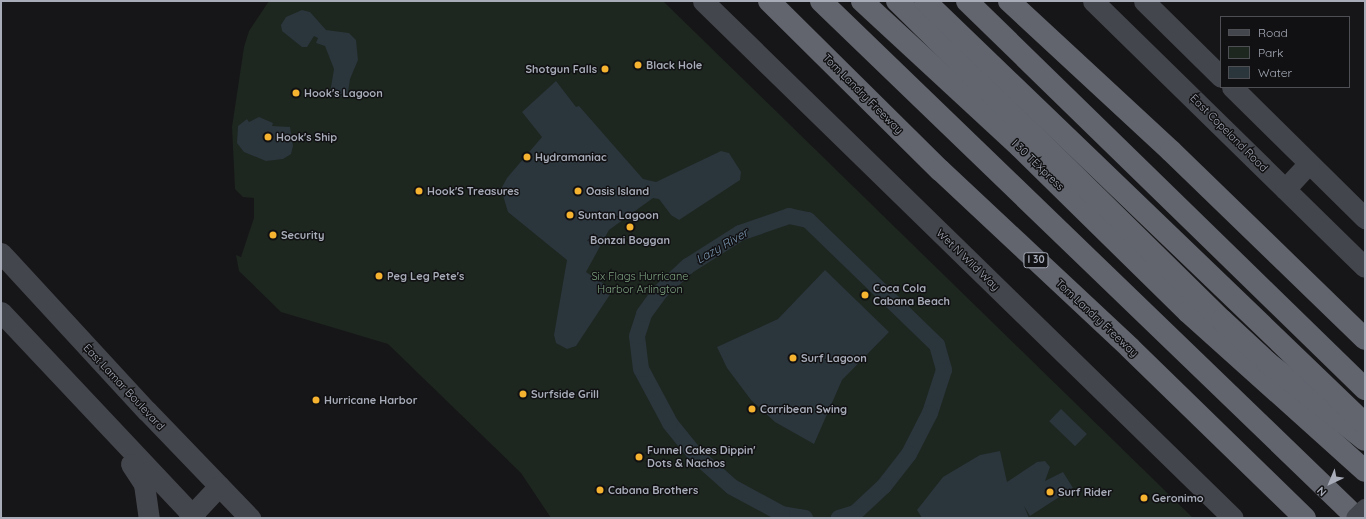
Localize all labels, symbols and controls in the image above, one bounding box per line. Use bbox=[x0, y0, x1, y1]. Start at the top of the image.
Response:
legend bbox=[1220, 16, 1350, 88]
text: Road bbox=[1258, 25, 1288, 40]
text: Park bbox=[1258, 45, 1283, 60]
street label: Tom Landry Freeway bbox=[820, 51, 906, 137]
place label: Black Hole bbox=[646, 58, 702, 72]
marker: Black Hole bbox=[633, 60, 643, 70]
place label: Shotgun Falls bbox=[526, 62, 597, 76]
marker: Shotgun Falls bbox=[600, 64, 610, 74]
text: Water bbox=[1258, 65, 1292, 80]
place label: Hook's Lagoon bbox=[304, 86, 383, 100]
marker: Hook's Lagoon bbox=[291, 88, 301, 98]
street label: East Copeland Road bbox=[1188, 92, 1270, 174]
place label: Hook's Ship bbox=[276, 130, 337, 144]
marker: Hook's Ship bbox=[263, 132, 273, 142]
street label: I 30 TEXpress bbox=[1009, 137, 1067, 193]
place label: Hydramaniac bbox=[535, 150, 607, 164]
marker: Hydramaniac bbox=[522, 152, 532, 162]
place label: Hook'S Treasures bbox=[427, 184, 519, 198]
place label: Oasis Island bbox=[586, 184, 649, 198]
marker: Hook'S Treasures bbox=[414, 186, 424, 196]
marker: Oasis Island bbox=[573, 186, 583, 196]
place label: Suntan Lagoon bbox=[578, 208, 659, 222]
marker: Suntan Lagoon bbox=[565, 210, 575, 220]
marker: Bonzai Boggan bbox=[625, 222, 635, 232]
water label: Lazy River bbox=[693, 225, 751, 267]
street label: Wet N Wild Way bbox=[934, 226, 1002, 294]
place label: Security bbox=[281, 228, 325, 242]
marker: Security bbox=[268, 230, 278, 240]
place label: Bonzai Boggan bbox=[590, 233, 670, 247]
road number: I 30 bbox=[1023, 252, 1049, 268]
place label: Peg Leg Pete's bbox=[387, 269, 464, 283]
park label: Six Flags Hurricane Harbor Arlington bbox=[591, 270, 689, 296]
marker: Peg Leg Pete's bbox=[374, 271, 384, 281]
street label: Tom Landry Freeway bbox=[1053, 276, 1141, 360]
place label: Coca Cola Cabana Beach bbox=[873, 282, 950, 308]
marker: Coca Cola Cabana Beach bbox=[860, 290, 870, 300]
street label: East Lamar Boulevard bbox=[81, 341, 167, 433]
place label: Surf Lagoon bbox=[801, 351, 867, 365]
marker: Surf Lagoon bbox=[788, 353, 798, 363]
place label: Surfside Grill bbox=[531, 387, 599, 401]
marker: Surfside Grill bbox=[518, 389, 528, 399]
place label: Hurricane Harbor bbox=[324, 393, 417, 407]
marker: Hurricane Harbor bbox=[311, 395, 321, 405]
place label: Carribean Swing bbox=[760, 402, 847, 416]
marker: Carribean Swing bbox=[747, 404, 757, 414]
place label: Funnel Cakes Dippin' Dots & Nachos bbox=[647, 444, 756, 470]
marker: Funnel Cakes Dippin' Dots & Nachos bbox=[634, 452, 644, 462]
north arrow bbox=[1310, 463, 1350, 503]
place label: Cabana Brothers bbox=[608, 483, 698, 497]
text: N bbox=[1314, 484, 1329, 499]
marker: Cabana Brothers bbox=[595, 485, 605, 495]
place label: Surf Rider bbox=[1058, 485, 1112, 499]
marker: Surf Rider bbox=[1045, 487, 1055, 497]
place label: Geronimo bbox=[1152, 491, 1204, 505]
marker: Geronimo bbox=[1139, 493, 1149, 503]

